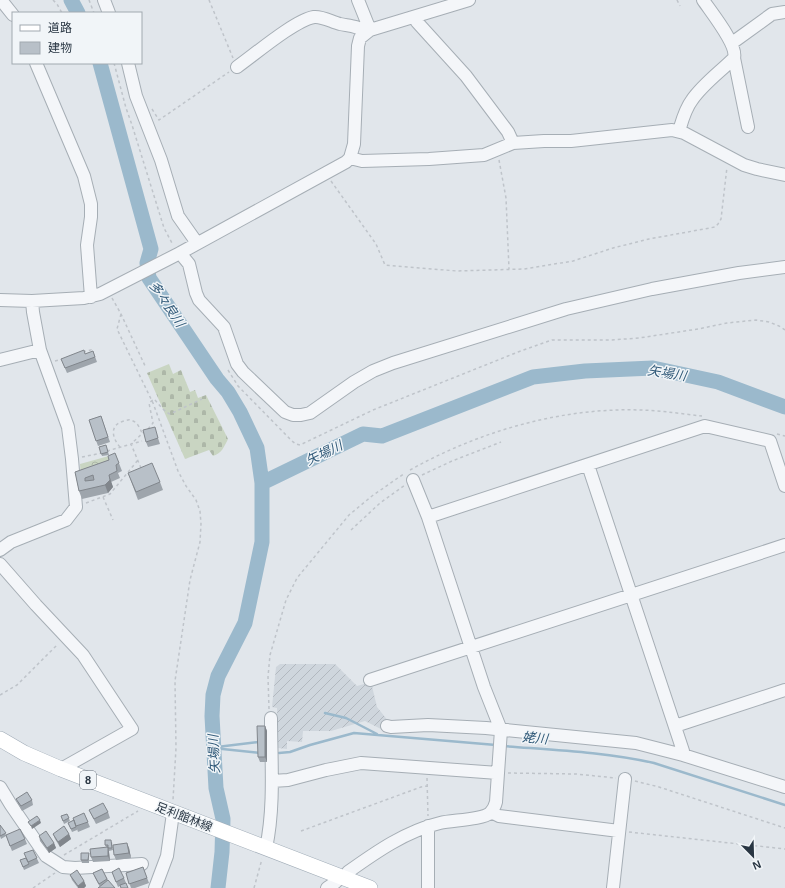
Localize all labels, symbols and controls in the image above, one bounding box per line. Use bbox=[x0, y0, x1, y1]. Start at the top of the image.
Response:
legend bbox=[12, 12, 142, 64]
text: 道路 bbox=[48, 21, 72, 35]
text: 建物 bbox=[48, 41, 72, 55]
water label: 多々良川 bbox=[146, 278, 189, 331]
water label: 矢場川 bbox=[647, 363, 689, 384]
water label: 矢場川 bbox=[303, 437, 347, 468]
water label: 姥川 bbox=[521, 729, 551, 747]
water label: 矢場川 bbox=[205, 732, 223, 774]
road number: 8 bbox=[80, 771, 96, 789]
street label: 足利館林線 bbox=[153, 800, 215, 834]
north arrow bbox=[733, 836, 773, 876]
text: N bbox=[751, 858, 763, 872]

